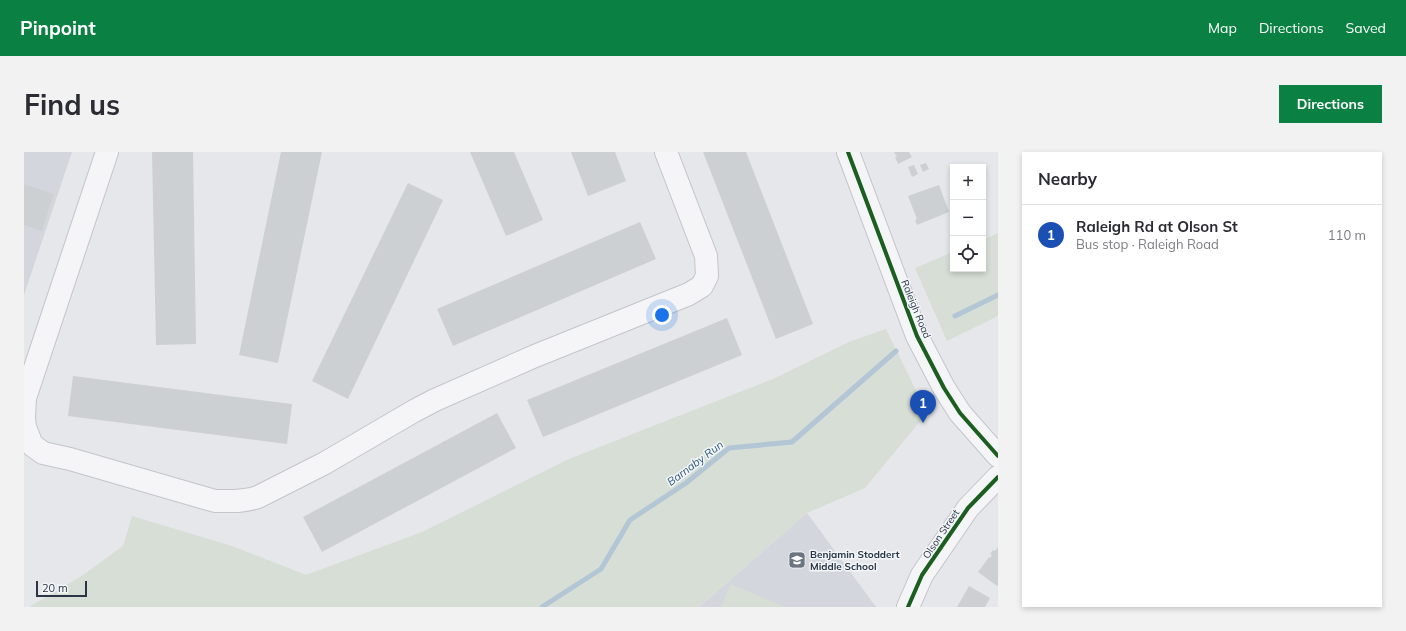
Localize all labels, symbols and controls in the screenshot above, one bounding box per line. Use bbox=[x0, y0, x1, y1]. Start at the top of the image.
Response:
text: Pinpoint bbox=[20, 16, 96, 40]
text: Map bbox=[1208, 19, 1237, 37]
text: Directions bbox=[1259, 19, 1324, 37]
text: Saved bbox=[1346, 19, 1386, 37]
button: Directions bbox=[1279, 85, 1382, 123]
text: Find us bbox=[24, 87, 120, 122]
map controls bbox=[950, 164, 986, 272]
button: + bbox=[950, 164, 986, 200]
text: Nearby bbox=[1038, 168, 1097, 189]
button: − bbox=[950, 200, 986, 236]
text: Raleigh Rd at Olson St bbox=[1076, 217, 1238, 236]
text: 1 bbox=[1047, 227, 1055, 243]
text: 110 m bbox=[1328, 227, 1366, 243]
button: locate bbox=[950, 236, 986, 272]
text: Bus stop · Raleigh Road bbox=[1076, 236, 1219, 252]
street label: Raleigh Road bbox=[898, 278, 934, 340]
your location bbox=[652, 305, 672, 325]
pin: 1 bbox=[910, 390, 936, 423]
water label: Barnaby Run bbox=[664, 437, 726, 489]
street label: Olson Street bbox=[920, 506, 963, 561]
place label: Benjamin Stoddert Middle School bbox=[810, 548, 900, 573]
school or university icon: Benjamin Stoddert Middle School bbox=[787, 550, 807, 570]
scale bar bbox=[36, 579, 87, 598]
text: 20 m bbox=[42, 581, 68, 595]

